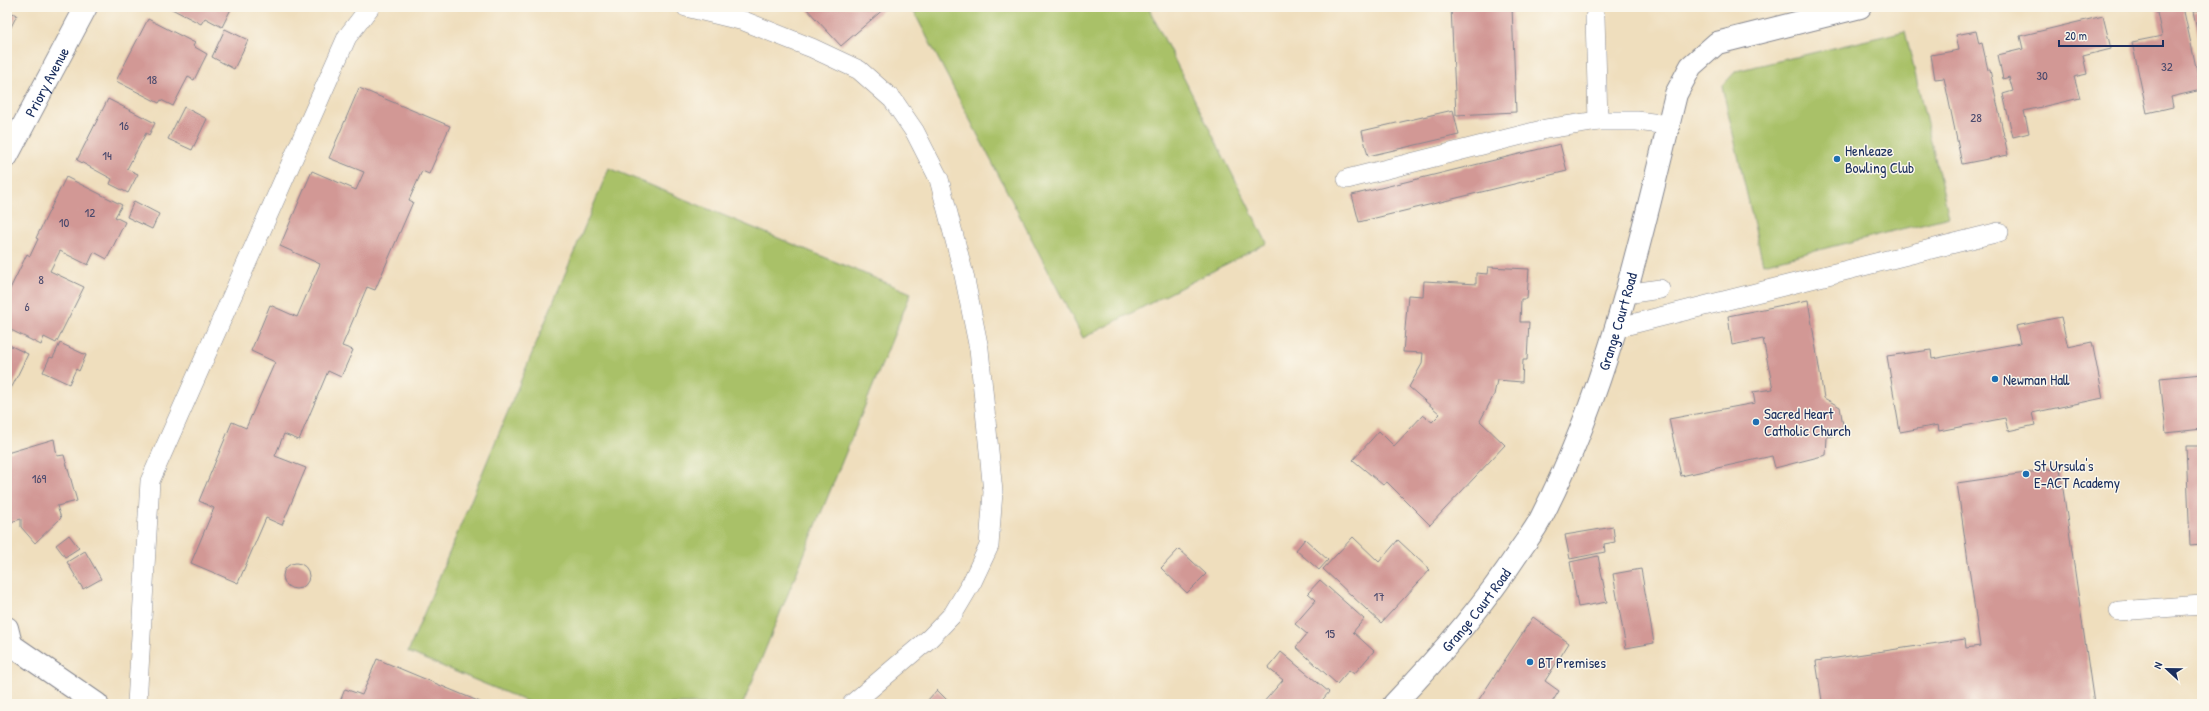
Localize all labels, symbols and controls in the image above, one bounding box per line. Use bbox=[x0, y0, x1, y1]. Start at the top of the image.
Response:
scale bar bbox=[2059, 22, 2163, 48]
text: 20 m bbox=[2065, 27, 2087, 44]
street label: Priory Avenue bbox=[19, 43, 73, 120]
house number: 32 bbox=[2161, 57, 2173, 75]
house number: 30 bbox=[2036, 66, 2048, 84]
house number: 18 bbox=[147, 70, 158, 88]
house number: 28 bbox=[1970, 108, 1982, 126]
house number: 16 bbox=[119, 116, 129, 134]
place label: Henleaze Bowling Club bbox=[1845, 140, 1914, 178]
house number: 14 bbox=[102, 146, 112, 164]
marker: Henleaze Bowling Club bbox=[1832, 154, 1842, 164]
house number: 12 bbox=[85, 203, 95, 221]
house number: 10 bbox=[59, 213, 69, 231]
house number: 8 bbox=[38, 270, 44, 288]
street label: Grange Court Road bbox=[1593, 270, 1642, 373]
house number: 6 bbox=[24, 297, 30, 315]
place label: Newman Hall bbox=[2003, 369, 2070, 390]
marker: Newman Hall bbox=[1990, 374, 2000, 384]
place label: Sacred Heart Catholic Church bbox=[1764, 403, 1851, 441]
marker: Sacred Heart Catholic Church bbox=[1751, 417, 1761, 427]
place label: St Ursula's E-ACT Academy bbox=[2034, 455, 2120, 493]
house number: 169 bbox=[32, 469, 47, 487]
marker: St Ursula's E-ACT Academy bbox=[2021, 469, 2031, 479]
street label: Grange Court Road bbox=[1436, 564, 1515, 656]
house number: 17 bbox=[1373, 587, 1385, 605]
house number: 15 bbox=[1325, 624, 1336, 642]
north arrow bbox=[2147, 649, 2187, 689]
place label: BT Premises bbox=[1538, 652, 1606, 673]
marker: BT Premises bbox=[1525, 657, 1535, 667]
text: N bbox=[2150, 660, 2165, 671]

